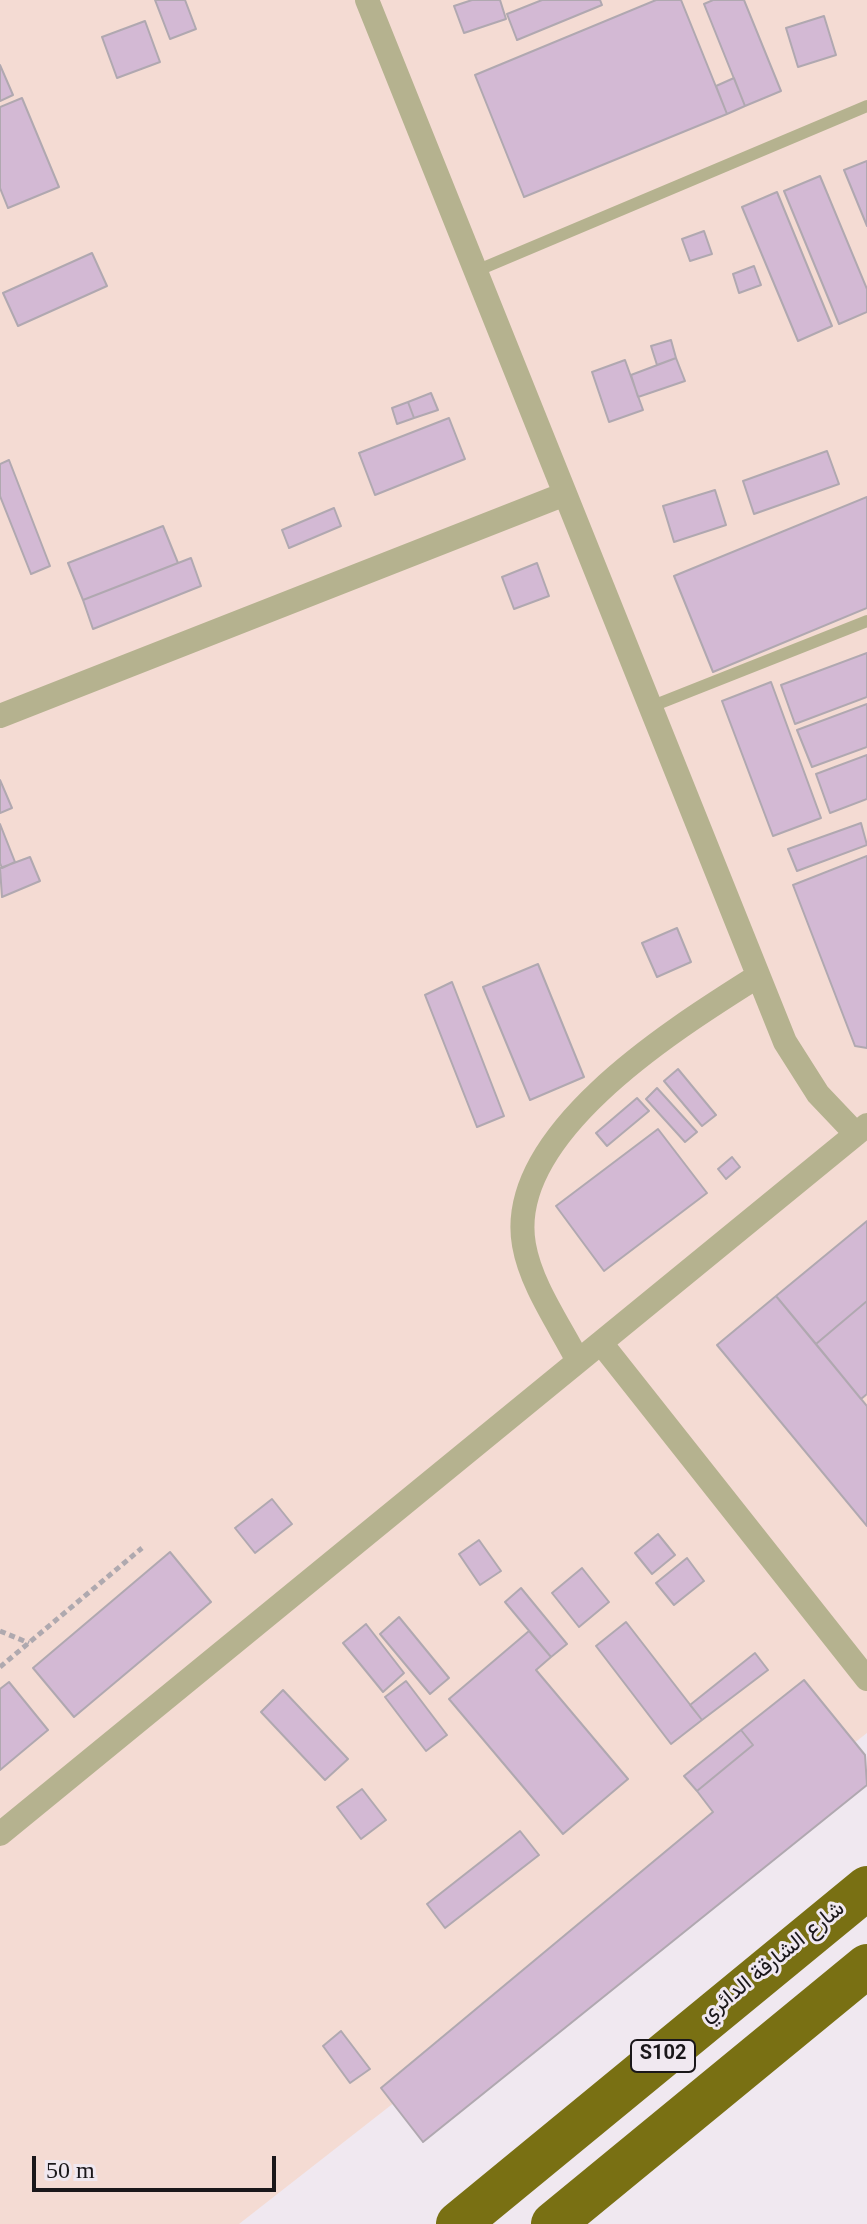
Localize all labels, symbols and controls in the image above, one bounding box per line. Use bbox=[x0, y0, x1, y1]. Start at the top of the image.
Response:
street label: شارع الشارقة الدائري bbox=[696, 1898, 852, 2030]
road number: S102 bbox=[631, 2040, 695, 2072]
scale bar bbox=[36, 2140, 280, 2190]
text: 50 m bbox=[46, 2157, 95, 2183]

